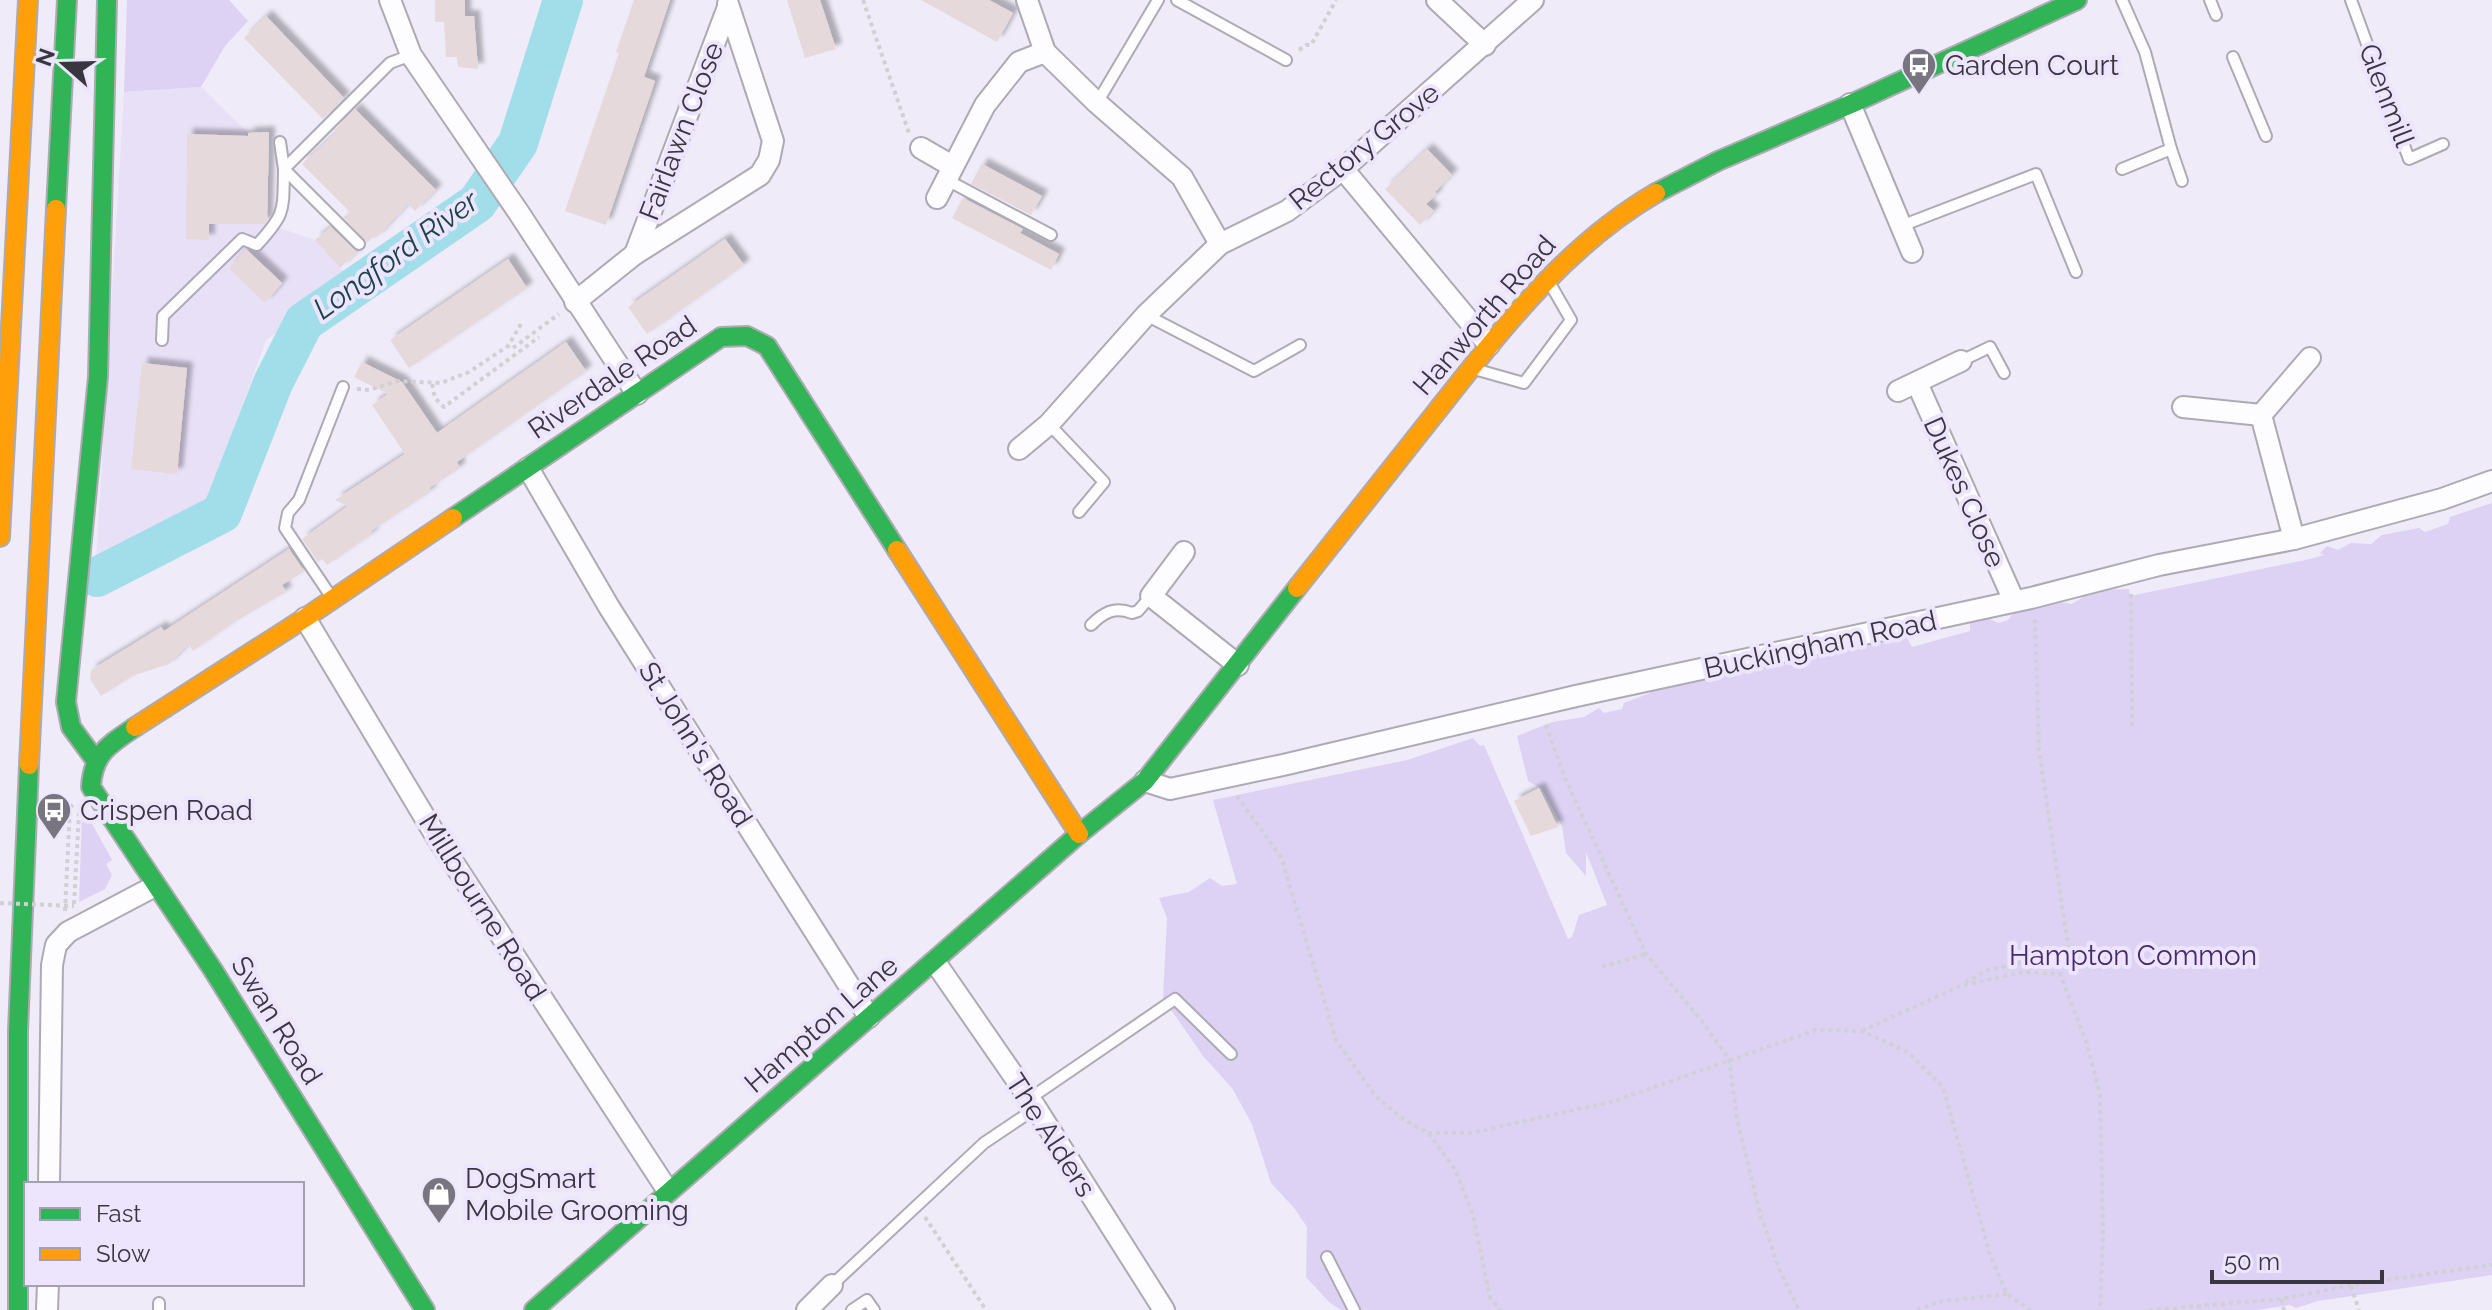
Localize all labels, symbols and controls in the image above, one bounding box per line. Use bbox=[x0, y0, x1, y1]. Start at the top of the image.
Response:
north arrow bbox=[24, 24, 104, 104]
street label: Fairlawn Close bbox=[632, 38, 731, 225]
street label: Glenmill bbox=[2352, 39, 2421, 152]
text: N bbox=[30, 45, 60, 69]
bus stop icon: Garden Court bbox=[1900, 46, 1938, 96]
place label: Garden Court bbox=[1945, 49, 2119, 82]
street label: Rectory Grove bbox=[1283, 76, 1446, 217]
water label: Longford River bbox=[306, 182, 486, 326]
street label: Hanworth Road bbox=[1406, 229, 1563, 402]
street label: Riverdale Road bbox=[522, 309, 703, 446]
street label: Dukes Close bbox=[1917, 412, 2012, 573]
street label: Buckingham Road bbox=[1701, 604, 1939, 685]
street label: St John's Road bbox=[632, 656, 759, 833]
bus stop icon: Crispen Road bbox=[35, 791, 73, 841]
place label: Crispen Road bbox=[80, 794, 253, 827]
street label: Millbourne Road bbox=[412, 808, 553, 1006]
park label: Hampton Common bbox=[2009, 939, 2257, 972]
street label: Hampton Lane bbox=[738, 949, 905, 1100]
street label: Swan Road bbox=[224, 950, 329, 1090]
street label: The Alders bbox=[999, 1068, 1103, 1203]
place label: DogSmart Mobile Grooming bbox=[465, 1162, 689, 1227]
shop icon: DogSmart Mobile Grooming bbox=[420, 1175, 458, 1225]
legend bbox=[24, 1182, 304, 1286]
text: Fast bbox=[96, 1199, 141, 1228]
scale bar bbox=[2212, 1234, 2382, 1284]
text: Slow bbox=[96, 1239, 151, 1268]
text: 50 m bbox=[2224, 1247, 2280, 1276]

